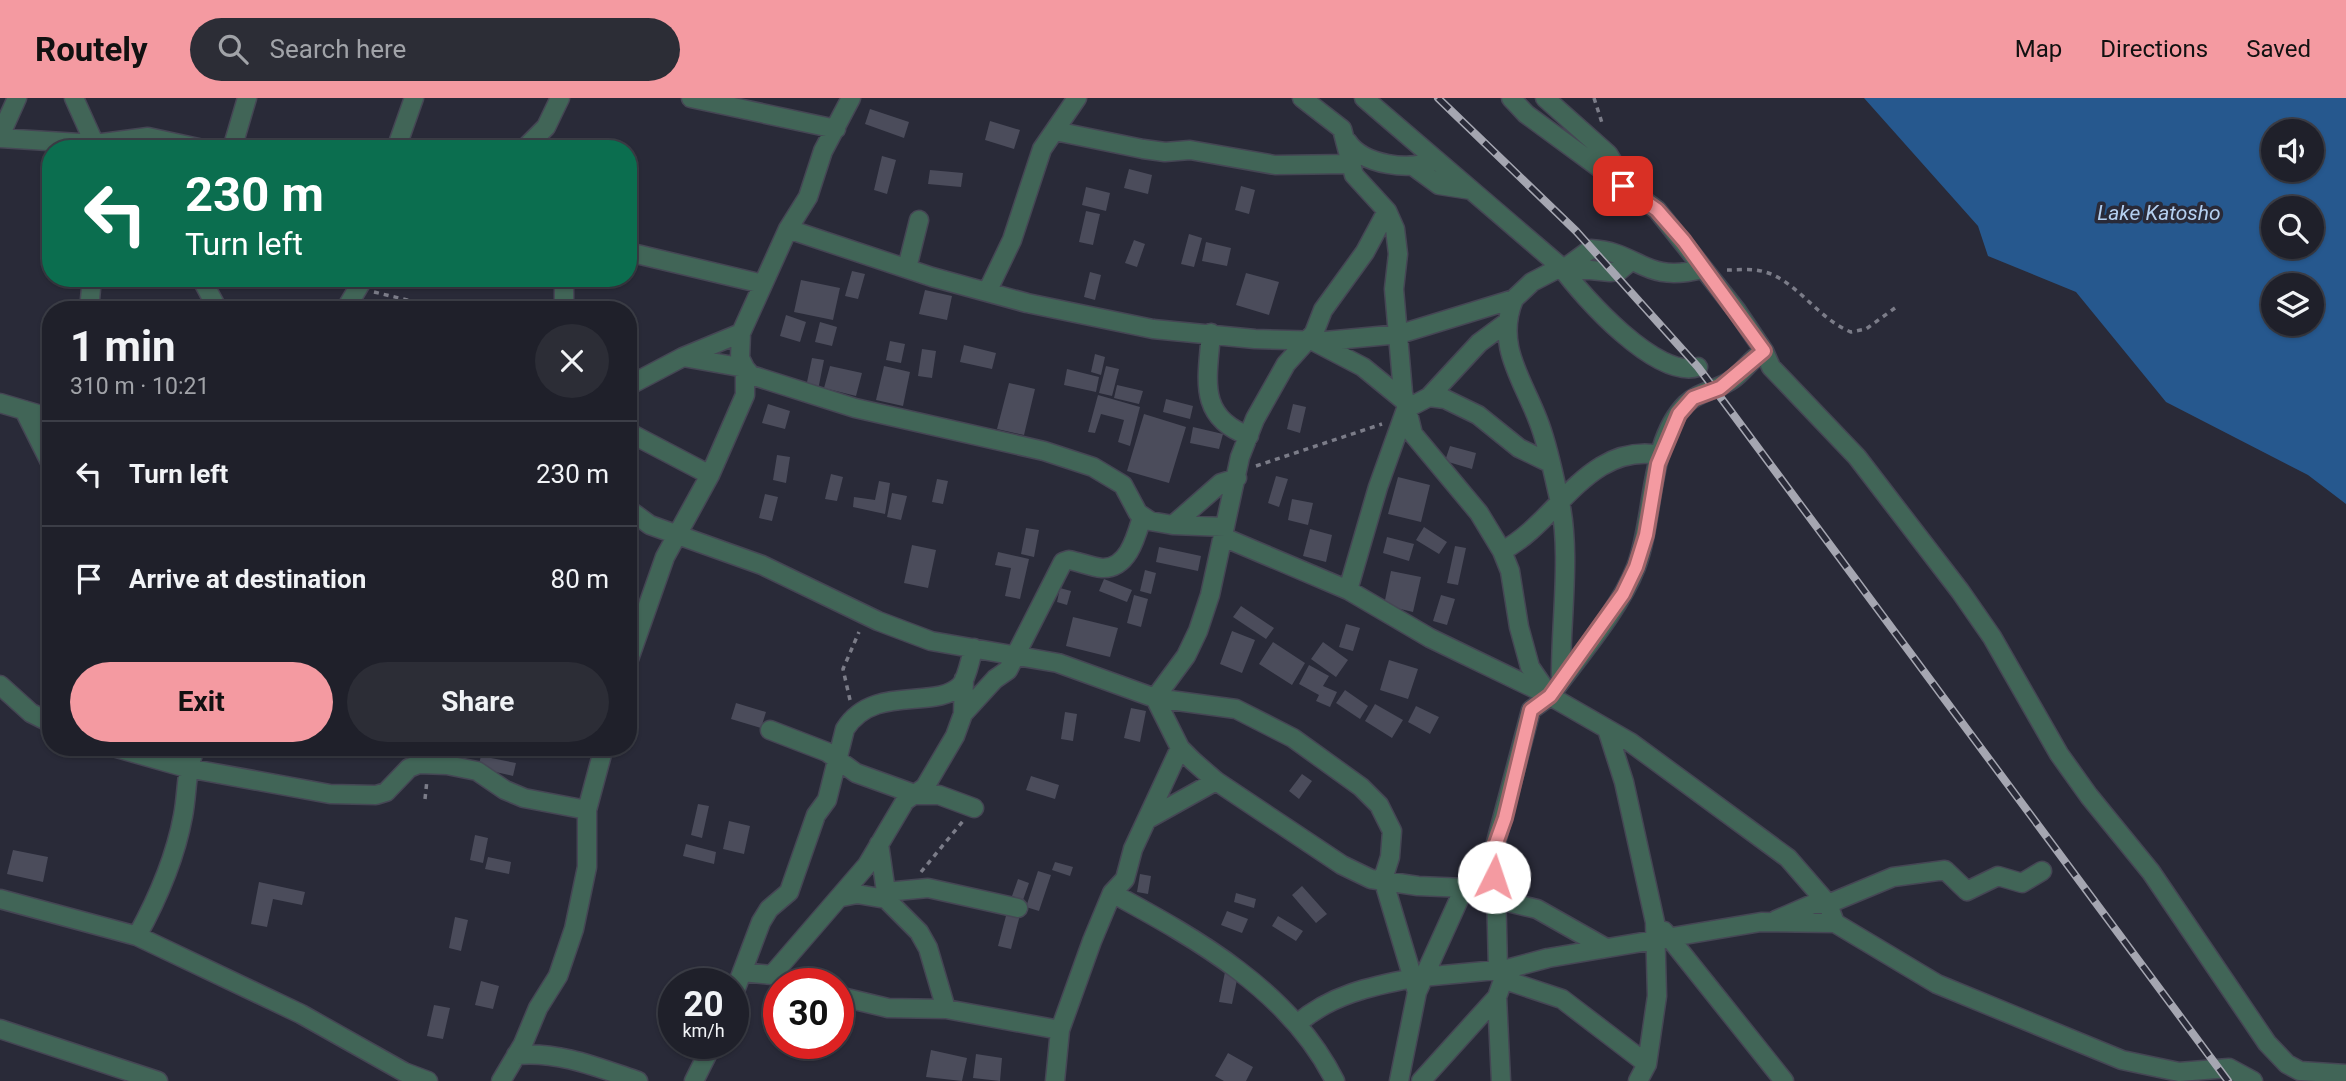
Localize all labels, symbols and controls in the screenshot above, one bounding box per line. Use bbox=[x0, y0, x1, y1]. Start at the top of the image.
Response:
search box bbox=[190, 18, 680, 81]
text: Routely bbox=[35, 30, 148, 69]
icon: search bbox=[214, 30, 252, 68]
text: Search here bbox=[270, 34, 406, 64]
text: Map bbox=[2015, 35, 2062, 63]
text: Directions bbox=[2100, 35, 2208, 63]
text: Saved bbox=[2246, 35, 2311, 63]
map controls bbox=[2261, 119, 2324, 336]
button: sound bbox=[2261, 119, 2324, 182]
pin bbox=[1593, 156, 1653, 216]
text: 230 m bbox=[185, 166, 324, 223]
icon: arrive bbox=[1604, 167, 1642, 205]
icon: left bbox=[70, 168, 161, 259]
button: search bbox=[2261, 196, 2324, 259]
water label: Lake Katosho bbox=[2097, 201, 2221, 225]
text: Turn left bbox=[185, 225, 303, 263]
button: layers bbox=[2261, 273, 2324, 336]
text: 1 min bbox=[70, 322, 176, 371]
button: close bbox=[535, 324, 609, 398]
text: 310 m · 10:21 bbox=[70, 373, 209, 400]
icon: left bbox=[70, 455, 108, 493]
text: Turn left bbox=[129, 459, 228, 489]
text: 230 m bbox=[536, 459, 609, 489]
icon: arrive bbox=[70, 560, 108, 598]
text: Arrive at destination bbox=[129, 564, 366, 594]
text: 80 m bbox=[551, 564, 609, 594]
button: Exit bbox=[70, 662, 333, 742]
button: Share bbox=[347, 662, 609, 742]
position arrow bbox=[1457, 840, 1531, 914]
speed limit sign: 30 bbox=[763, 968, 854, 1059]
text: 20 bbox=[683, 984, 724, 1025]
text: km/h bbox=[682, 1020, 725, 1041]

